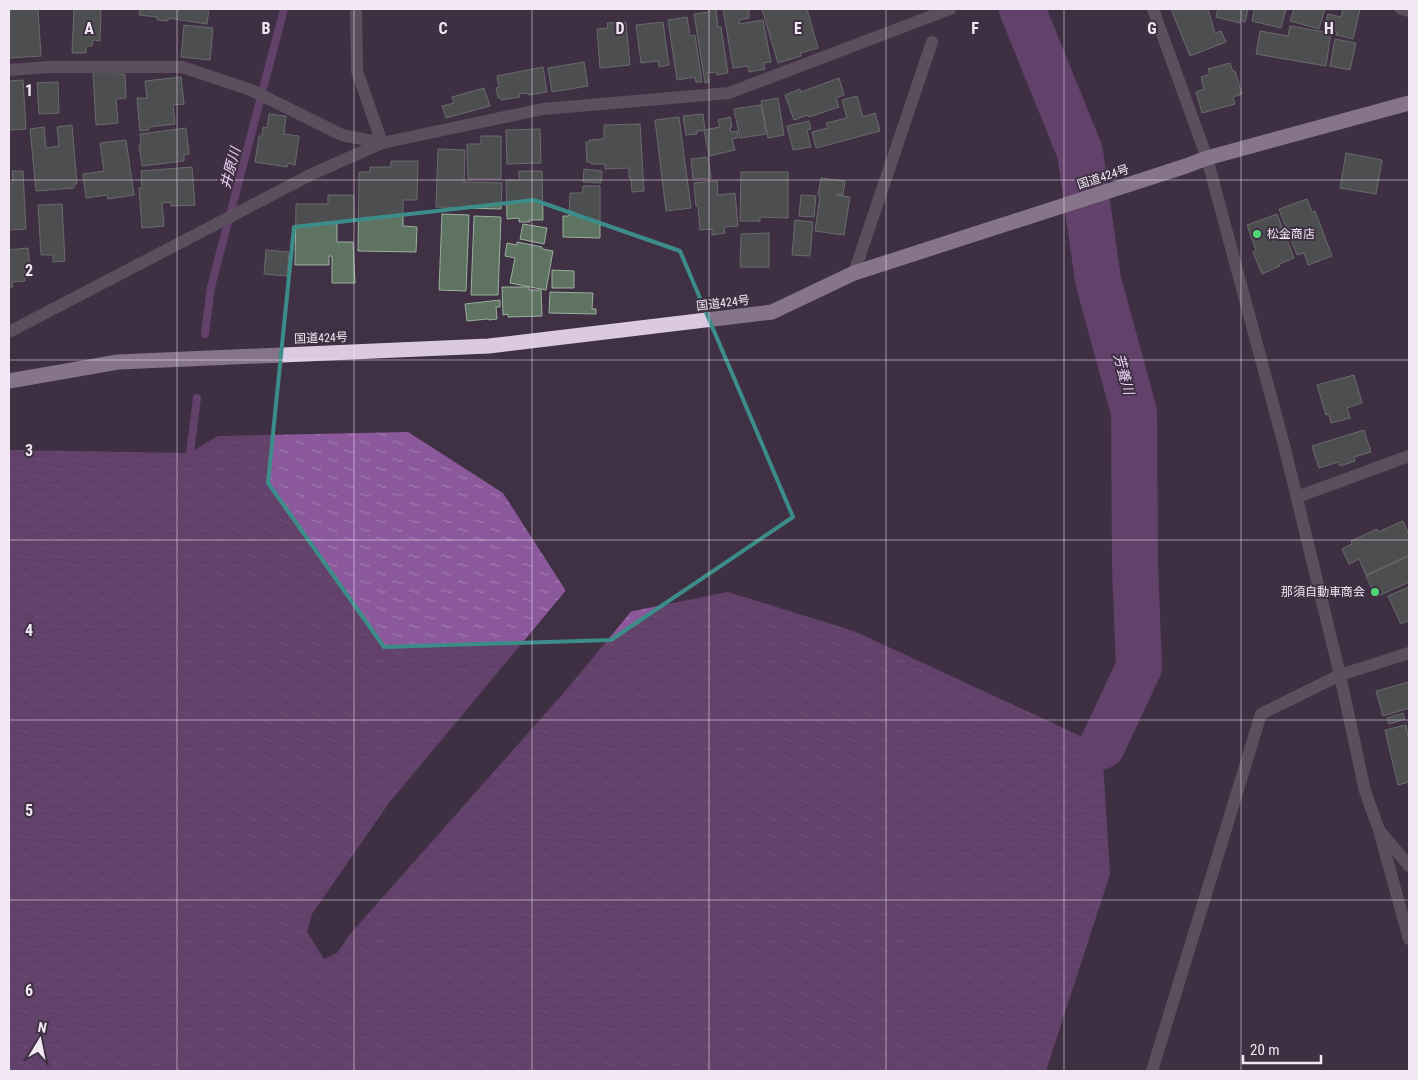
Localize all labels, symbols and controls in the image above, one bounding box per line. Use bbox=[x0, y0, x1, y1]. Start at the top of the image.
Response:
text: A bbox=[84, 19, 94, 38]
text: B bbox=[262, 19, 271, 38]
text: C bbox=[438, 19, 448, 38]
text: D bbox=[615, 19, 625, 38]
text: E bbox=[794, 19, 802, 38]
text: F bbox=[971, 19, 979, 38]
text: G bbox=[1147, 19, 1157, 38]
text: H bbox=[1324, 19, 1334, 38]
text: 1 bbox=[25, 81, 33, 100]
water label: 井原川 bbox=[217, 144, 244, 190]
street label: 国道424号 bbox=[1075, 162, 1131, 192]
place label: 松金商店 bbox=[1267, 227, 1315, 241]
marker: 松金商店 bbox=[1251, 228, 1263, 240]
text: 2 bbox=[25, 261, 33, 280]
street label: 国道424号 bbox=[695, 293, 751, 313]
street label: 国道424号 bbox=[294, 330, 348, 346]
water label: 芳養川 bbox=[1111, 352, 1138, 398]
text: 3 bbox=[25, 441, 33, 460]
place label: 那須自動車商会 bbox=[1281, 585, 1365, 599]
marker: 那須自動車商会 bbox=[1369, 586, 1381, 598]
text: 4 bbox=[25, 621, 33, 640]
text: 5 bbox=[25, 801, 33, 820]
text: 6 bbox=[25, 981, 33, 1000]
north arrow bbox=[15, 1015, 65, 1065]
text: N bbox=[37, 1019, 48, 1036]
scale bar bbox=[1243, 1032, 1320, 1064]
text: 20 m bbox=[1250, 1041, 1280, 1059]

